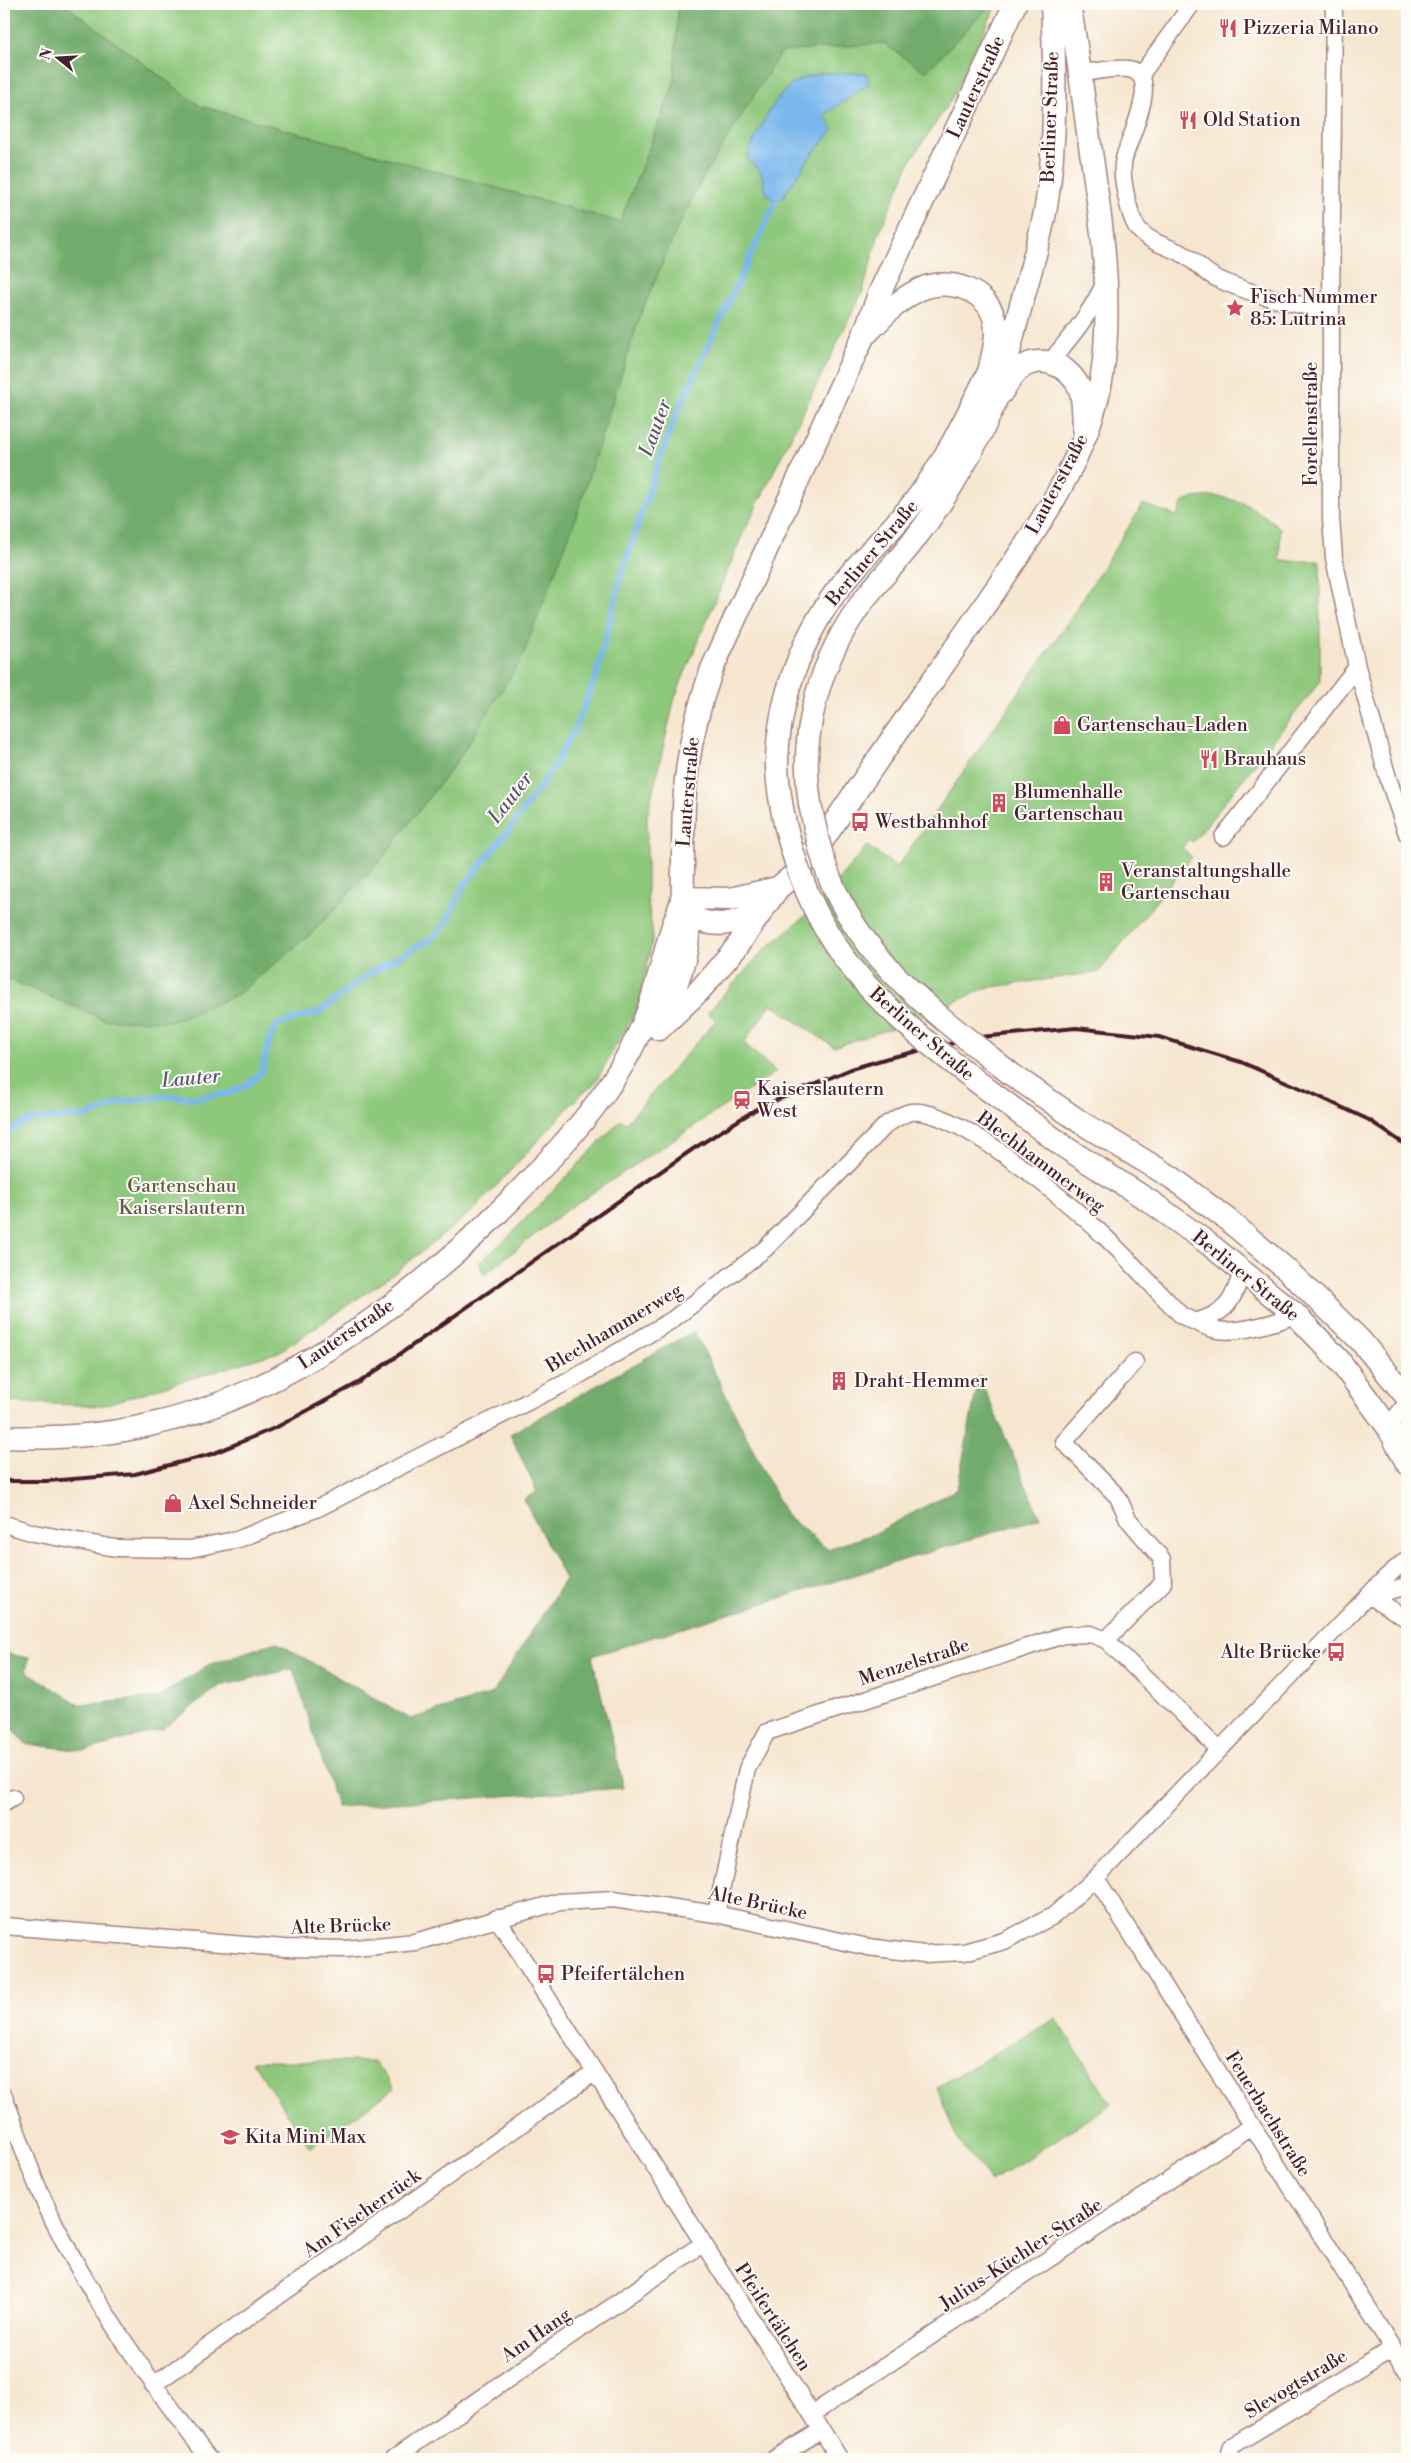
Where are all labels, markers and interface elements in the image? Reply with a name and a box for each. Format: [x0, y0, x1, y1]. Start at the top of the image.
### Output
place label: Pizzeria Milano [1243, 16, 1379, 40]
restaurant icon: Pizzeria Milano [1217, 17, 1239, 39]
north arrow [32, 32, 82, 82]
street label: Lauterstraße [942, 32, 1010, 142]
text: N [36, 46, 57, 62]
street label: Berliner Straße [1036, 51, 1064, 184]
place label: Old Station [1203, 108, 1301, 132]
restaurant icon: Old Station [1177, 109, 1199, 131]
place label: Fisch Nummer 85: Lutrina [1250, 285, 1377, 331]
place icon: Fisch Nummer 85: Lutrina [1224, 297, 1246, 319]
street label: Forellenstraße [1299, 362, 1323, 486]
water label: Lauter [634, 396, 678, 461]
street label: Lauterstraße [1020, 430, 1094, 538]
street label: Berliner Straße [820, 495, 923, 612]
place label: Gartenschau-Laden [1077, 713, 1248, 737]
shop icon: Gartenschau-Laden [1051, 714, 1073, 736]
street label: Lauterstraße [671, 736, 705, 848]
place label: Brauhaus [1223, 747, 1306, 771]
restaurant icon: Brauhaus [1198, 748, 1220, 770]
water label: Lauter [482, 767, 539, 830]
place label: Blumenhalle Gartenschau [1013, 780, 1124, 826]
building icon: Blumenhalle Gartenschau [988, 792, 1010, 814]
place label: Westbahnhof [874, 810, 989, 834]
bus stop icon: Westbahnhof [849, 811, 871, 833]
place label: Veranstaltungshalle Gartenschau [1120, 859, 1291, 905]
building icon: Veranstaltungshalle Gartenschau [1095, 871, 1117, 893]
street label: Berliner Straße [864, 981, 979, 1086]
water label: Lauter [160, 1064, 222, 1094]
place label: Kaiserslautern West [756, 1077, 884, 1123]
station icon: Kaiserslautern West [731, 1089, 753, 1111]
street label: Blechhammerweg [971, 1105, 1110, 1218]
park label: Gartenschau Kaiserslautern [118, 1174, 246, 1220]
street label: Berliner Straße [1187, 1225, 1305, 1327]
street label: Blechhammerweg [541, 1278, 687, 1379]
street label: Lauterstraße [293, 1293, 399, 1375]
place label: Draht-Hemmer [854, 1369, 988, 1393]
building icon: Draht-Hemmer [828, 1370, 850, 1392]
place label: Axel Schneider [187, 1491, 317, 1515]
shop icon: Axel Schneider [162, 1492, 184, 1514]
street label: Menzelstraße [855, 1633, 973, 1691]
place label: Alte Brücke [1219, 1640, 1321, 1664]
bus stop icon: Alte Brücke [1325, 1641, 1347, 1663]
street label: Alte Brücke [705, 1881, 810, 1925]
street label: Alte Brücke [289, 1912, 392, 1940]
place label: Pfeifertälchen [561, 1962, 685, 1986]
bus stop icon: Pfeifertälchen [535, 1963, 557, 1985]
street label: Feuerbachstraße [1220, 2047, 1316, 2181]
place label: Kita Mini Max [245, 2125, 366, 2149]
school or university icon: Kita Mini Max [219, 2126, 241, 2148]
street label: Am Fischerrück [298, 2163, 426, 2263]
street label: Julius-Küchler-Straße [934, 2192, 1107, 2316]
street label: Pfeifertälchen [729, 2258, 817, 2376]
street label: Am Hang [496, 2302, 576, 2368]
street label: Slevogtstraße [1240, 2344, 1352, 2424]

